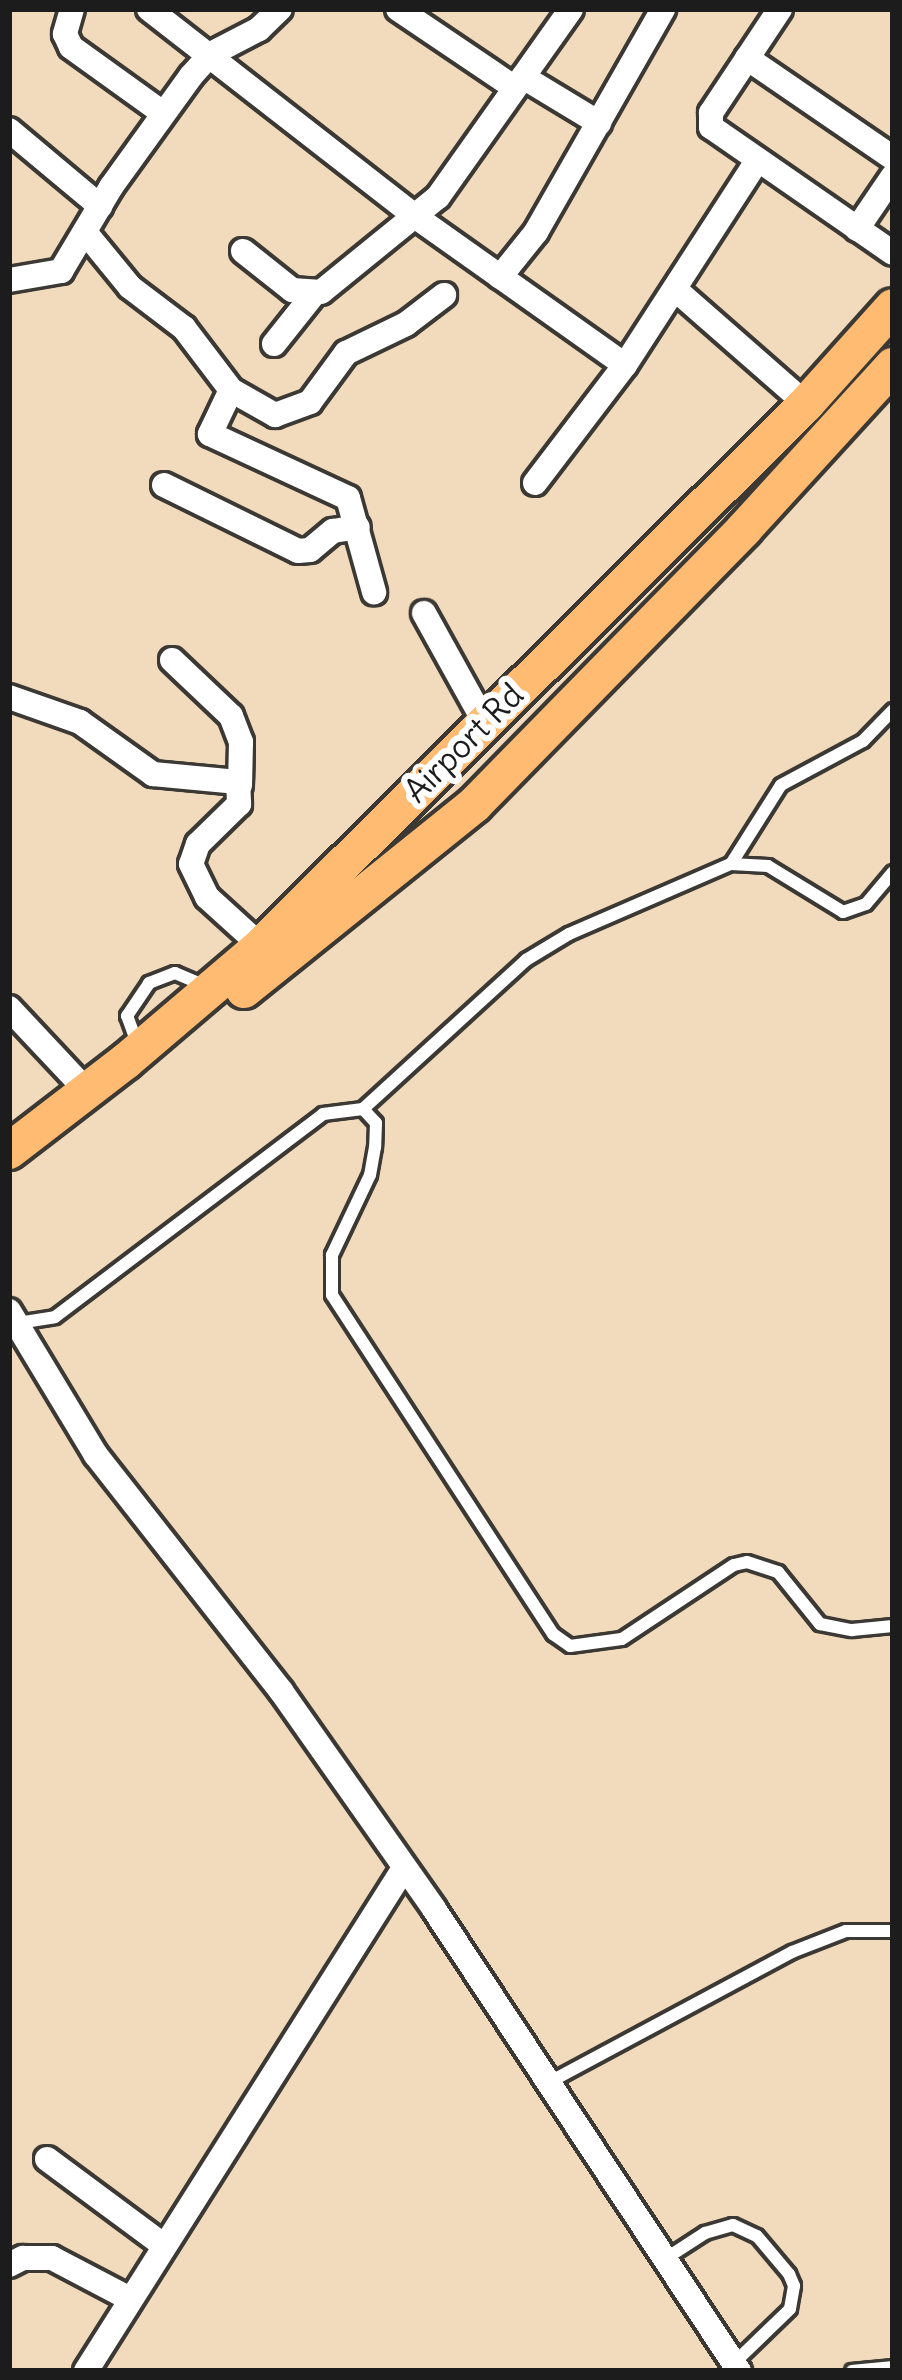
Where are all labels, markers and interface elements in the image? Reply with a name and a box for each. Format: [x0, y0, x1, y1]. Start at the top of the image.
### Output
street label: Airport Rd [396, 675, 532, 811]

